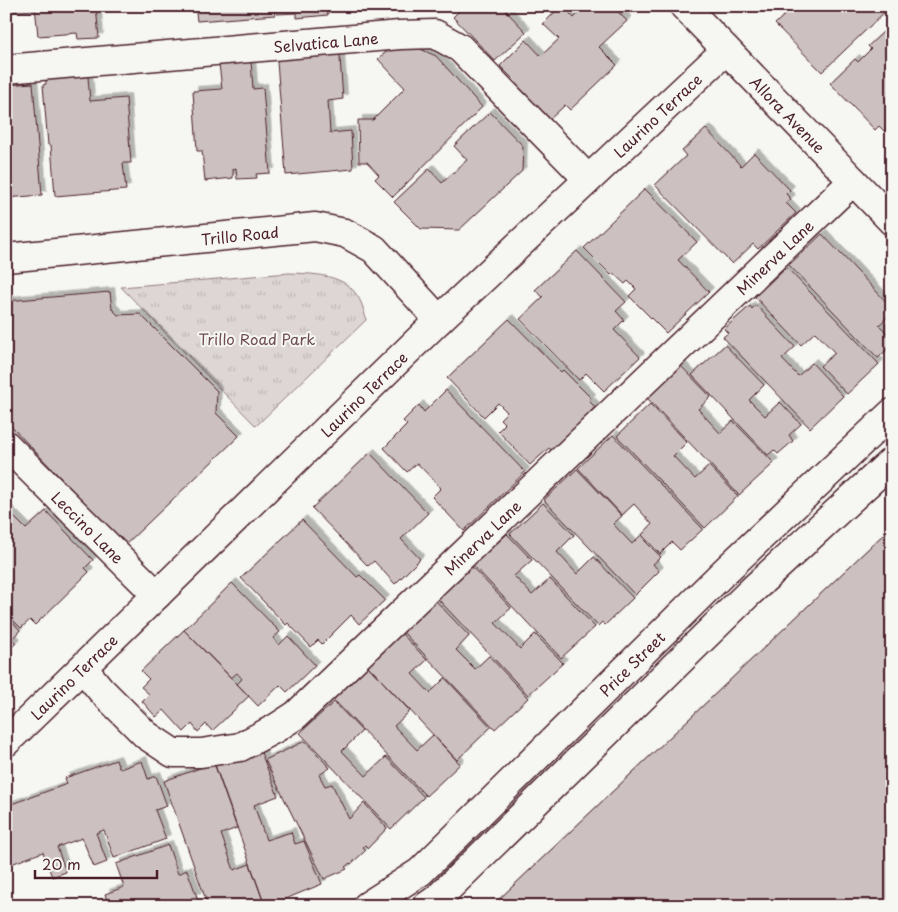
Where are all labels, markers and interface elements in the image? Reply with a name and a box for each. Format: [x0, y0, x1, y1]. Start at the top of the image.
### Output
street label: Selvatica Lane [272, 25, 379, 57]
street label: Laurino Terrace [608, 67, 706, 162]
street label: Allora Avenue [745, 70, 831, 158]
street label: Minerva Lane [730, 214, 818, 299]
street label: Trillo Road [200, 219, 280, 250]
park label: Trillo Road Park [199, 327, 315, 350]
street label: Laurino Terrace [315, 346, 412, 442]
street label: Leccino Lane [47, 485, 130, 568]
street label: Minerva Lane [438, 494, 526, 580]
street label: Price Street [593, 626, 670, 701]
street label: Laurino Terrace [24, 628, 122, 724]
scale bar [35, 847, 158, 879]
text: 20 m [42, 852, 81, 875]

